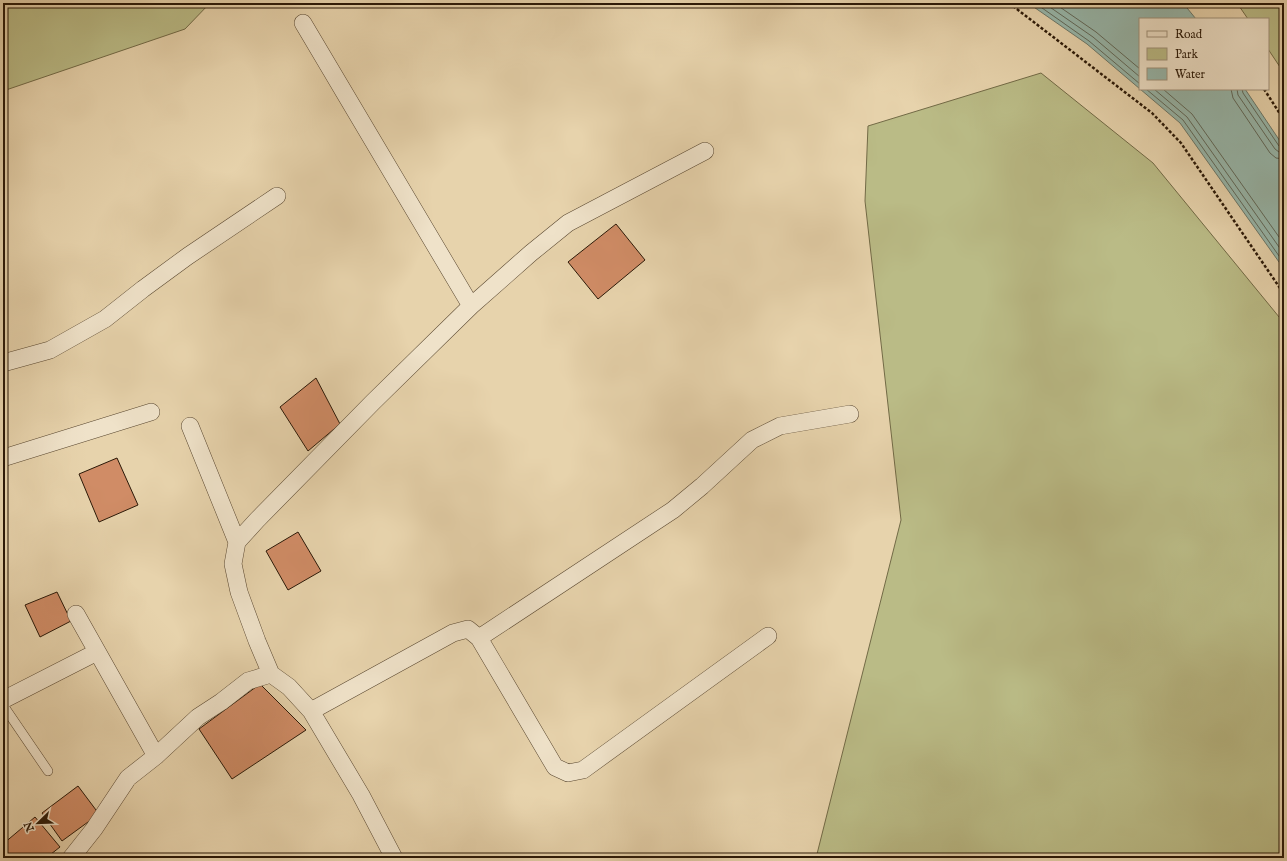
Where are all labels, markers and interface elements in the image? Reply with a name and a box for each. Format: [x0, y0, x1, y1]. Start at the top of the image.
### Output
legend [1139, 18, 1269, 90]
text: Road [1175, 27, 1203, 42]
text: Park [1175, 47, 1198, 62]
text: Water [1175, 67, 1206, 82]
north arrow [18, 803, 58, 843]
text: N [21, 819, 38, 835]

